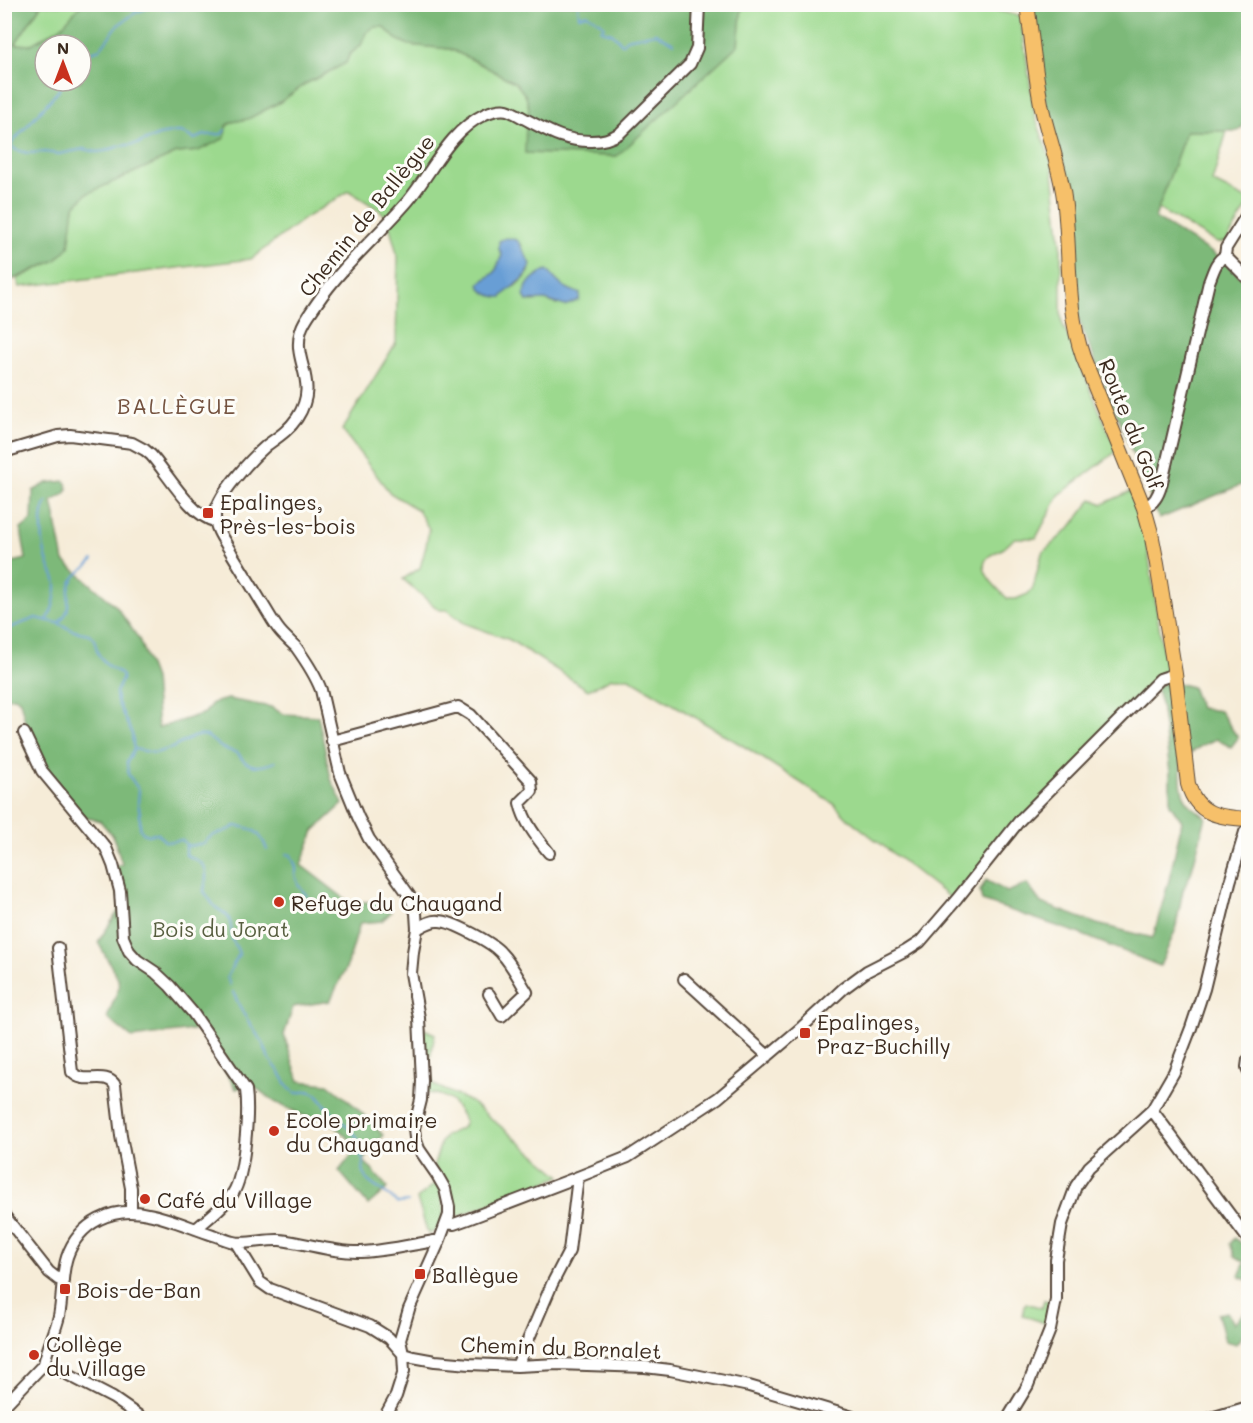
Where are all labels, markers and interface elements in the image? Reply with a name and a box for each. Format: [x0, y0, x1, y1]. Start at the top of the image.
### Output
north arrow [33, 33, 93, 93]
text: N [57, 37, 69, 58]
street label: Chemin de Ballègue [292, 128, 440, 302]
street label: Route du Golf [1093, 354, 1171, 494]
district label: BALLÈGUE [117, 391, 237, 420]
place label: Epalinges, Près-les-bois [220, 488, 356, 539]
marker: Epalinges, Près-les-bois [201, 506, 215, 520]
place label: Refuge du Chaugand [291, 889, 502, 916]
marker: Refuge du Chaugand [272, 895, 286, 909]
park label: Bois du Jorat [152, 915, 290, 942]
place label: Epalinges, Praz-Buchilly [817, 1008, 951, 1059]
marker: Epalinges, Praz-Buchilly [798, 1026, 812, 1040]
place label: Ecole primaire du Chaugand [286, 1106, 438, 1157]
marker: Ecole primaire du Chaugand [267, 1124, 281, 1138]
place label: Café du Village [157, 1186, 312, 1213]
marker: Café du Village [138, 1192, 152, 1206]
place label: Ballègue [432, 1261, 519, 1288]
marker: Ballègue [413, 1267, 427, 1281]
place label: Bois-de-Ban [77, 1276, 201, 1303]
marker: Bois-de-Ban [58, 1282, 72, 1296]
place label: Collège du Village [46, 1330, 146, 1381]
street label: Chemin du Bornalet [460, 1330, 662, 1364]
marker: Collège du Village [27, 1348, 41, 1362]

